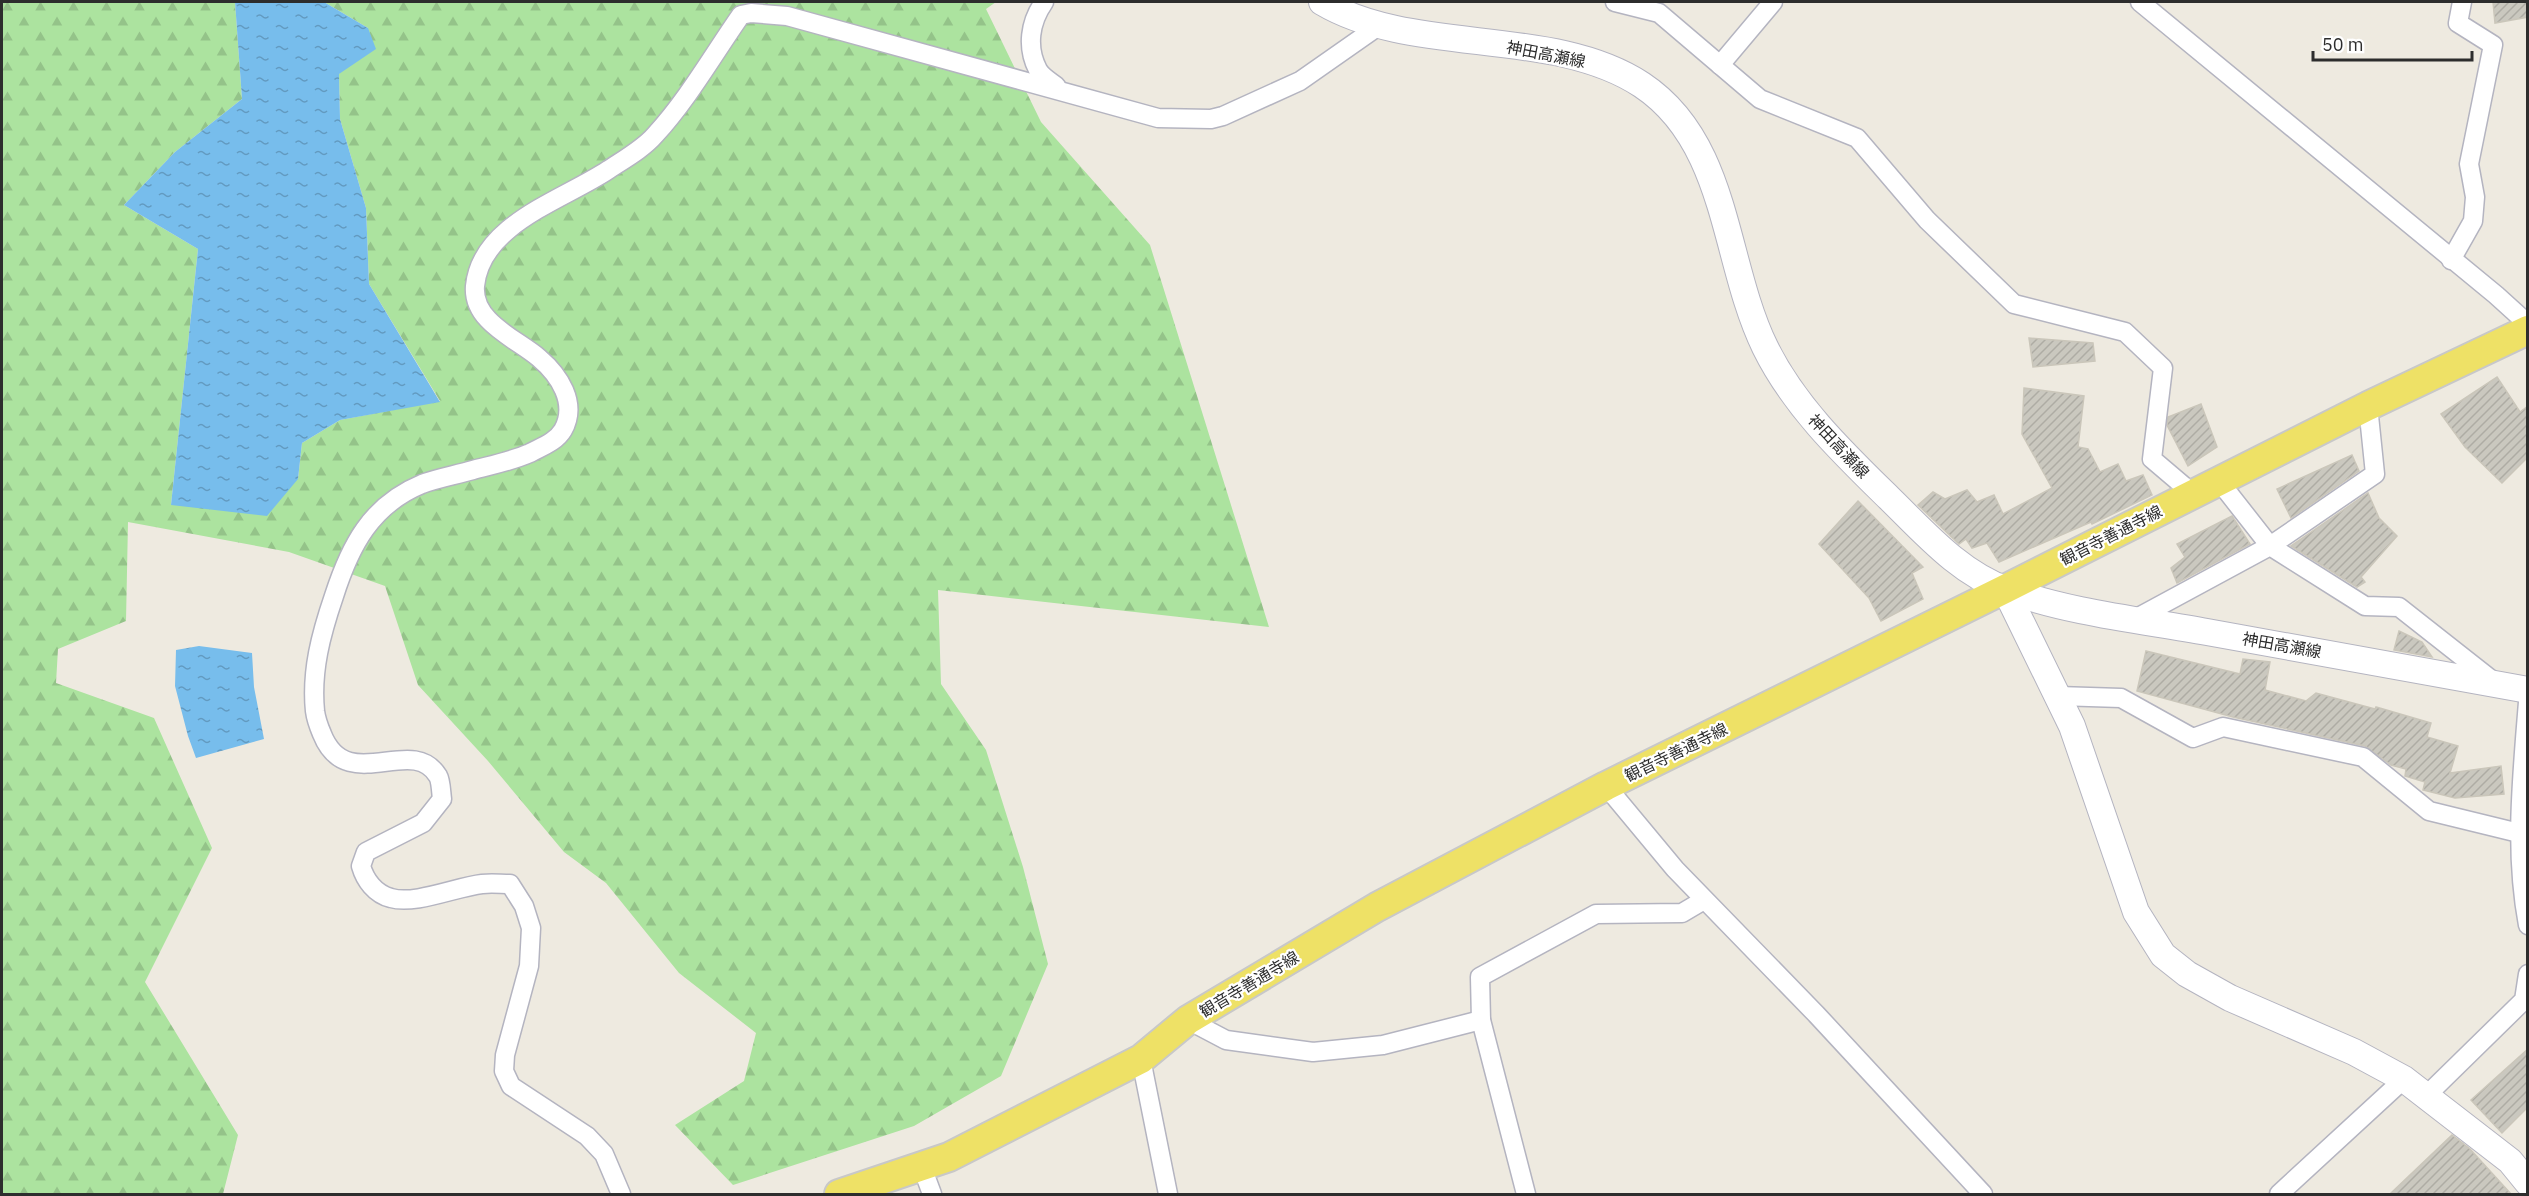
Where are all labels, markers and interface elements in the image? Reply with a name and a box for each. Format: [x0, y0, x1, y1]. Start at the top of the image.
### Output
scale bar [2313, 24, 2472, 62]
text: 50 m [2322, 33, 2364, 56]
street label: 神田高瀬線 [1505, 37, 1587, 71]
street label: 神田高瀬線 [1804, 410, 1874, 482]
street label: 観音寺善通寺線 [2057, 501, 2165, 569]
street label: 神田高瀬線 [2241, 628, 2323, 662]
street label: 観音寺善通寺線 [1621, 718, 1731, 786]
street label: 観音寺善通寺線 [1196, 947, 1302, 1021]

